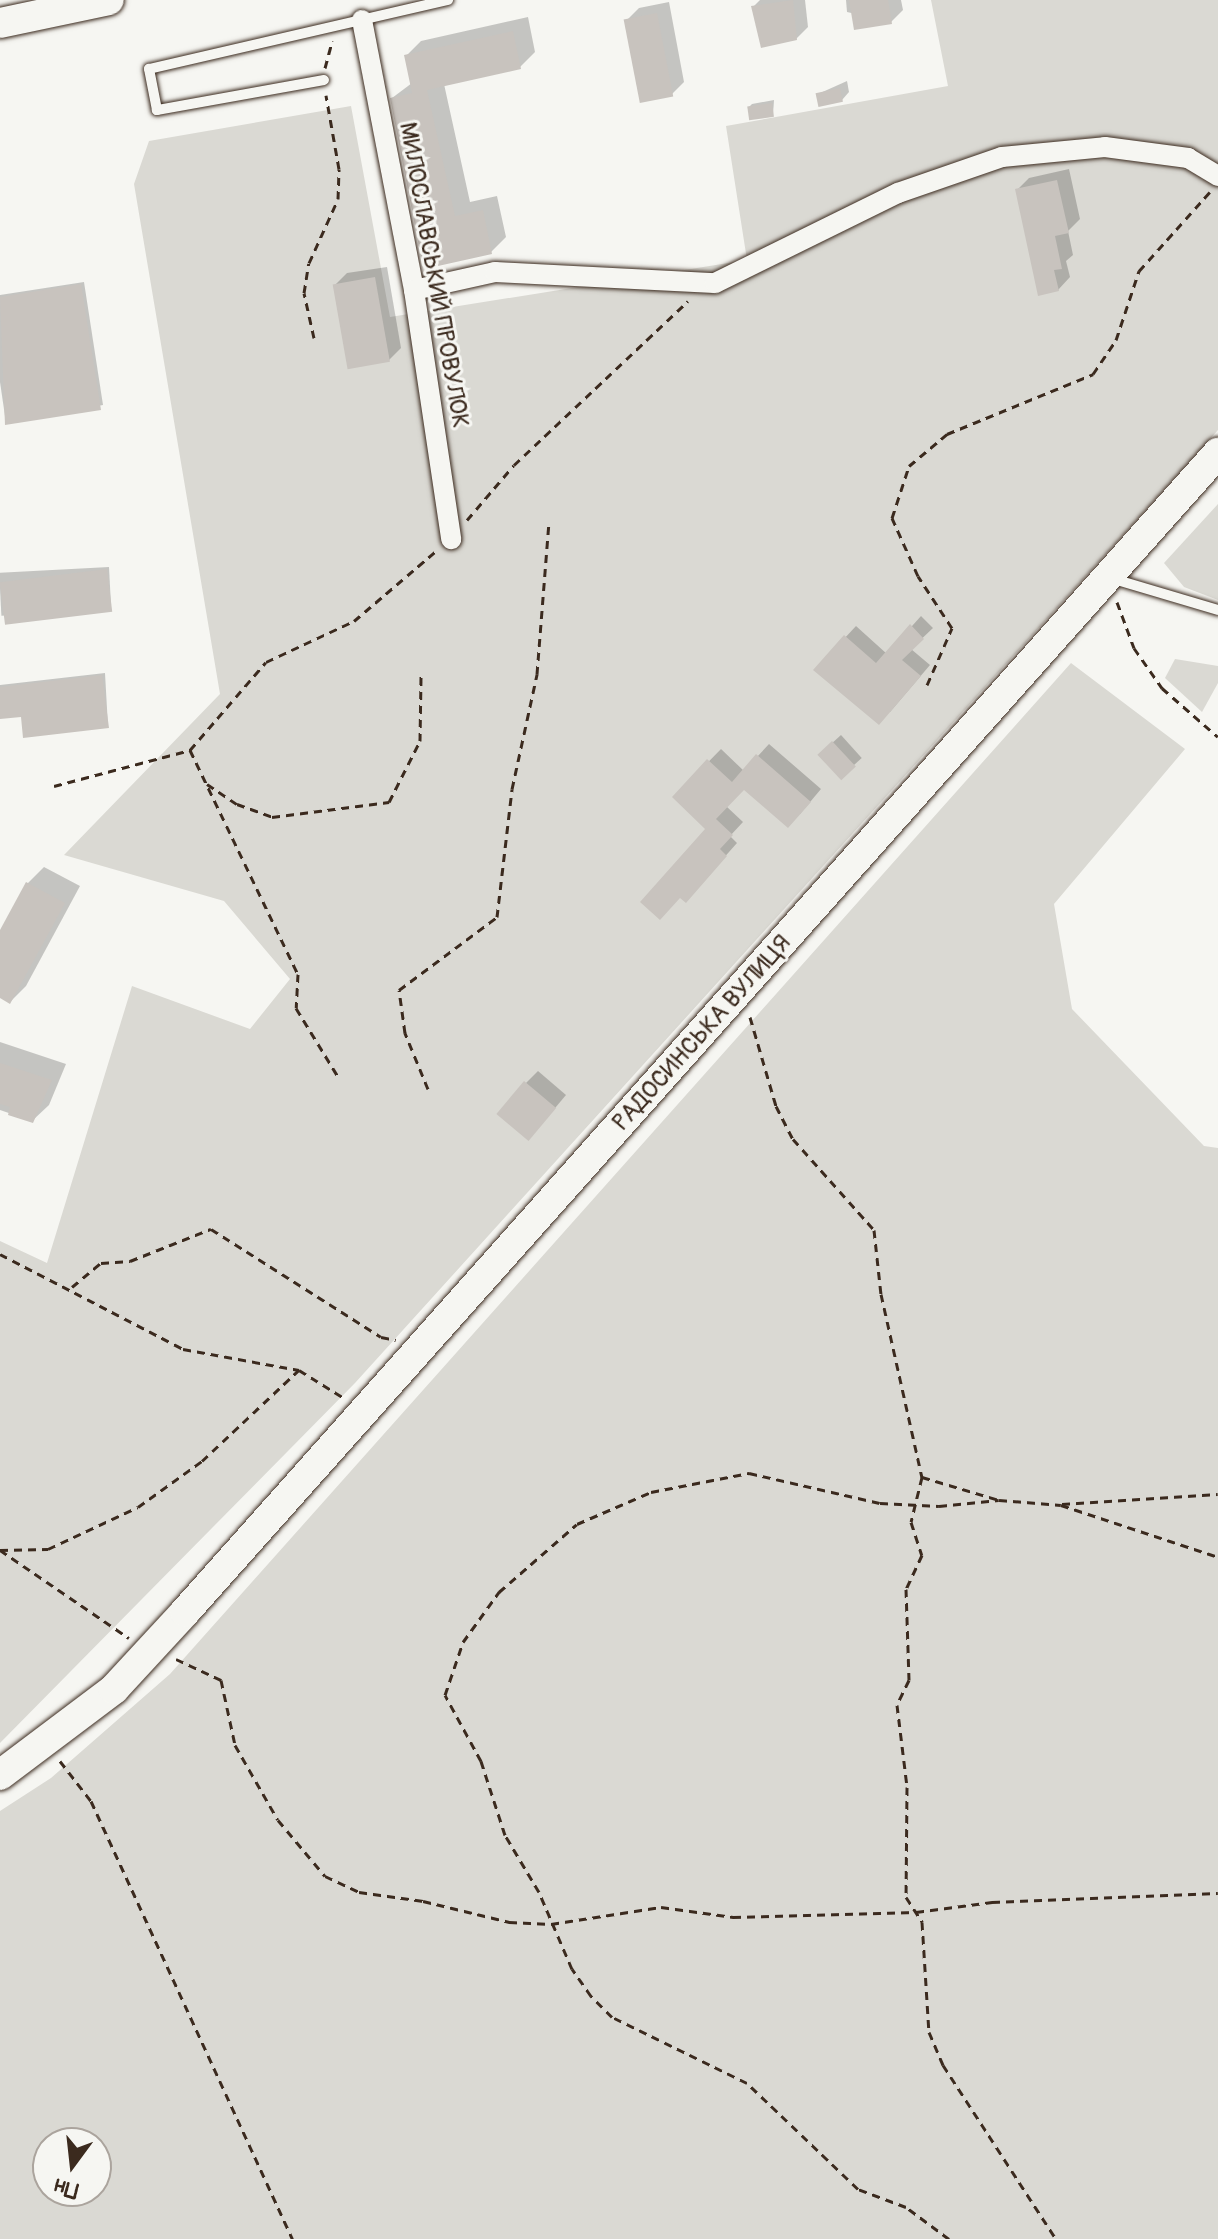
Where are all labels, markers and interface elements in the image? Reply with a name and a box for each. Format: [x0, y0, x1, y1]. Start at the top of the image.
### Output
street label: МИЛОСЛАВСЬКИЙ ПРОВУЛОК [393, 120, 475, 430]
street label: РАДОСИНСЬКА ВУЛИЦЯ [607, 929, 797, 1137]
north arrow [32, 2127, 112, 2207]
text: Пн [51, 2172, 82, 2205]

